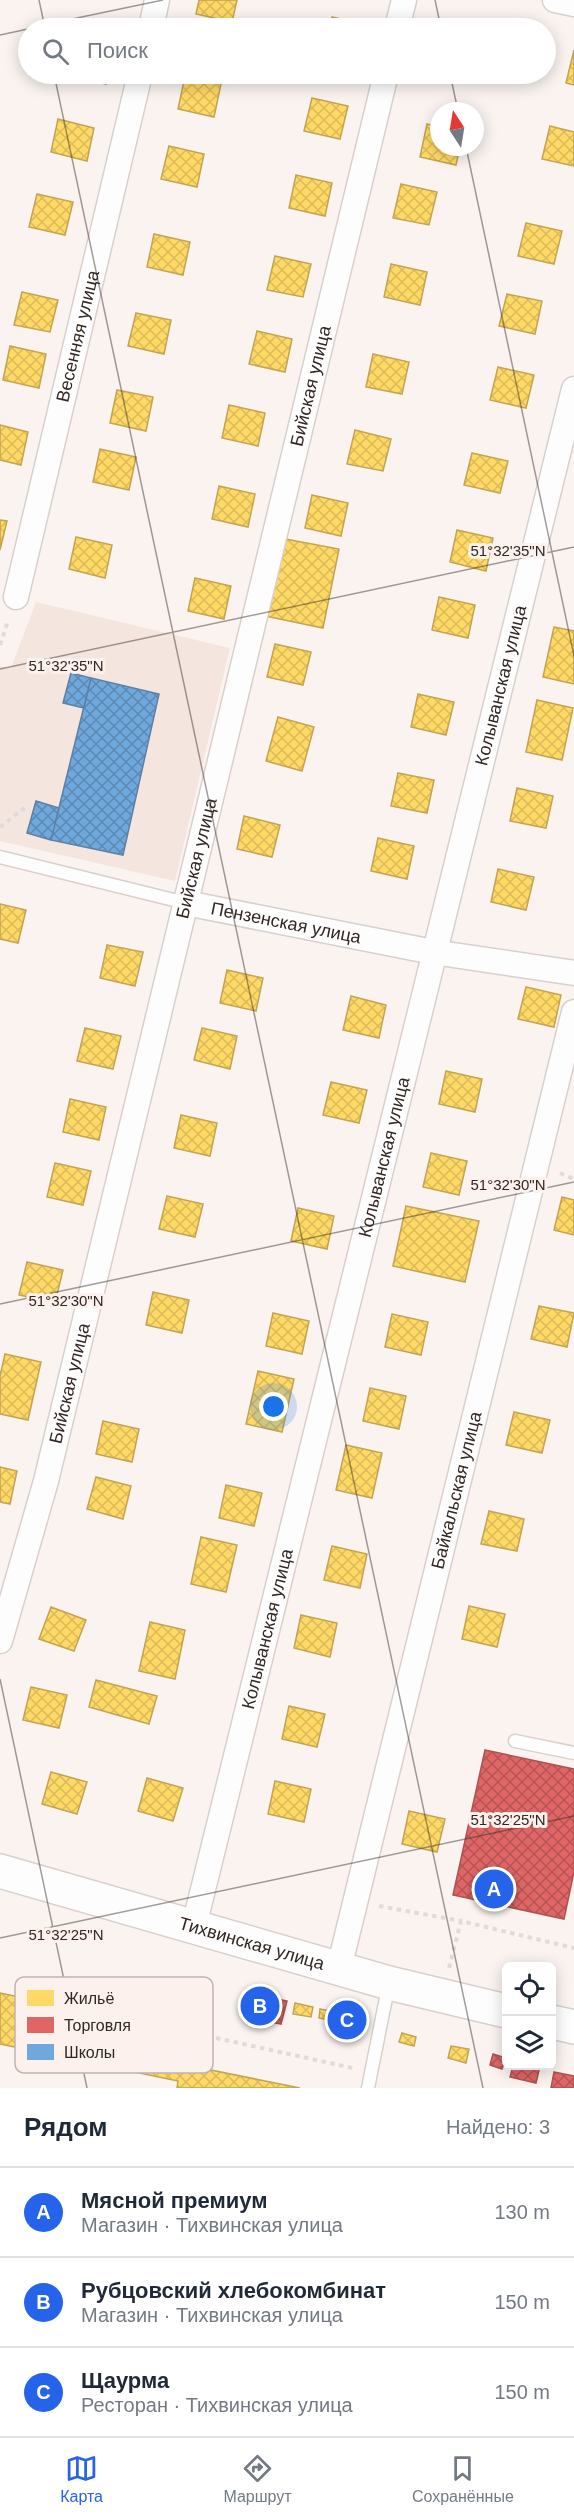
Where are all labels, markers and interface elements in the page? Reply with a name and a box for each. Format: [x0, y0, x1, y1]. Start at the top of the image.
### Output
search box [18, 18, 556, 84]
icon: search [39, 35, 72, 68]
text: Поиск [87, 38, 148, 63]
north arrow [430, 102, 484, 156]
street label: Весенняя улица [53, 267, 103, 404]
street label: Бийская улица [286, 323, 335, 448]
text: 51°32'35"N [470, 542, 546, 559]
street label: Колыванская улица [471, 602, 530, 768]
text: 51°32'35"N [28, 657, 104, 674]
street label: Бийская улица [172, 795, 221, 921]
street label: Пензенская улица [209, 898, 364, 948]
street label: Колыванская улица [355, 1074, 414, 1239]
text: 51°32'30"N [470, 1176, 546, 1193]
text: 51°32'30"N [28, 1292, 104, 1309]
street label: Бийская улица [45, 1320, 94, 1446]
your location [259, 1392, 288, 1421]
street label: Байкальская улица [427, 1408, 486, 1571]
street label: Колыванская улица [238, 1546, 297, 1711]
text: 51°32'25"N [470, 1811, 546, 1828]
pin: A [474, 1866, 514, 1912]
street label: Тихвинская улица [177, 1913, 328, 1974]
text: 51°32'25"N [28, 1926, 104, 1943]
map controls [502, 1962, 556, 2070]
button: locate [502, 1962, 556, 2016]
legend [15, 1977, 213, 2073]
pin: B [240, 1984, 280, 2028]
text: Жильё [64, 1990, 114, 2007]
pin: C [328, 1998, 366, 2042]
button: layers [502, 2016, 556, 2070]
text: Торговля [64, 2017, 131, 2034]
text: Школы [64, 2044, 115, 2061]
text: Рядом [24, 2112, 107, 2142]
text: Найдено: 3 [446, 2116, 550, 2138]
text: Мясной премиум [81, 2188, 267, 2213]
text: A [36, 2201, 51, 2223]
text: 130 m [494, 2201, 550, 2223]
text: Магазин · Тихвинская улица [81, 2214, 343, 2236]
text: Рубцовский хлебокомбинат [81, 2278, 386, 2303]
text: B [36, 2291, 51, 2313]
text: 150 m [494, 2291, 550, 2313]
text: Магазин · Тихвинская улица [81, 2304, 343, 2326]
text: Щаурма [81, 2368, 169, 2393]
text: C [36, 2381, 51, 2403]
text: 150 m [494, 2381, 550, 2403]
text: Ресторан · Тихвинская улица [81, 2394, 353, 2416]
tab: Карта [60, 2452, 103, 2506]
tab: Маршрут [223, 2452, 292, 2506]
tab: Сохранённые [412, 2452, 514, 2506]

